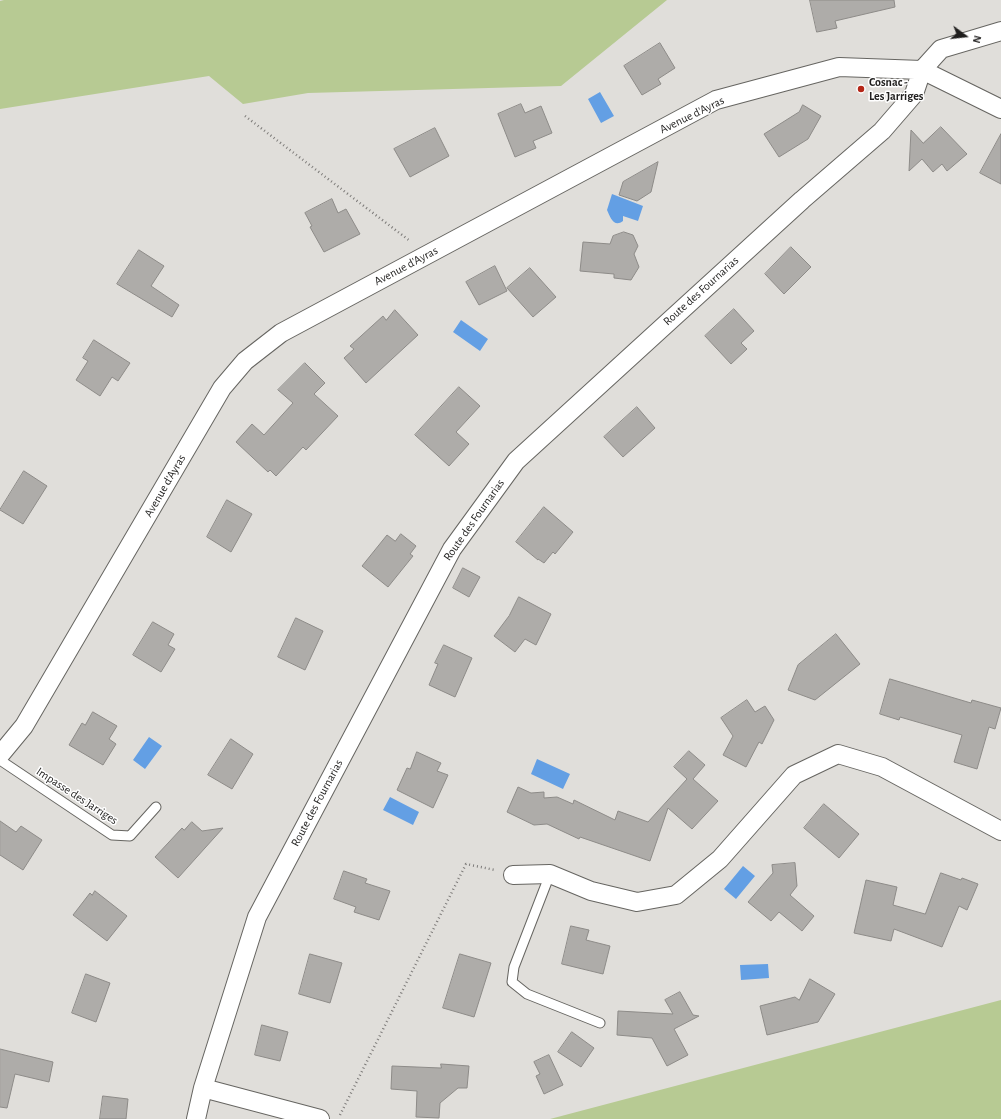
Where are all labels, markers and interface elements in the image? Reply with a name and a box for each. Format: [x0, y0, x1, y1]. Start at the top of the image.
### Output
north arrow [945, 16, 985, 56]
text: N [971, 34, 983, 44]
place label: Cosnac - Les Jarriges [869, 75, 923, 103]
marker: Cosnac - Les Jarriges [856, 84, 866, 94]
street label: Avenue d'Ayras [657, 93, 727, 137]
street label: Avenue d'Ayras [372, 243, 440, 289]
street label: Route des Fournarias [660, 253, 742, 329]
street label: Avenue d'Ayras [141, 452, 189, 520]
street label: Route des Fournarias [440, 476, 508, 564]
street label: Route des Fournarias [288, 757, 346, 849]
street label: Impasse des Jarriges [34, 764, 120, 828]

